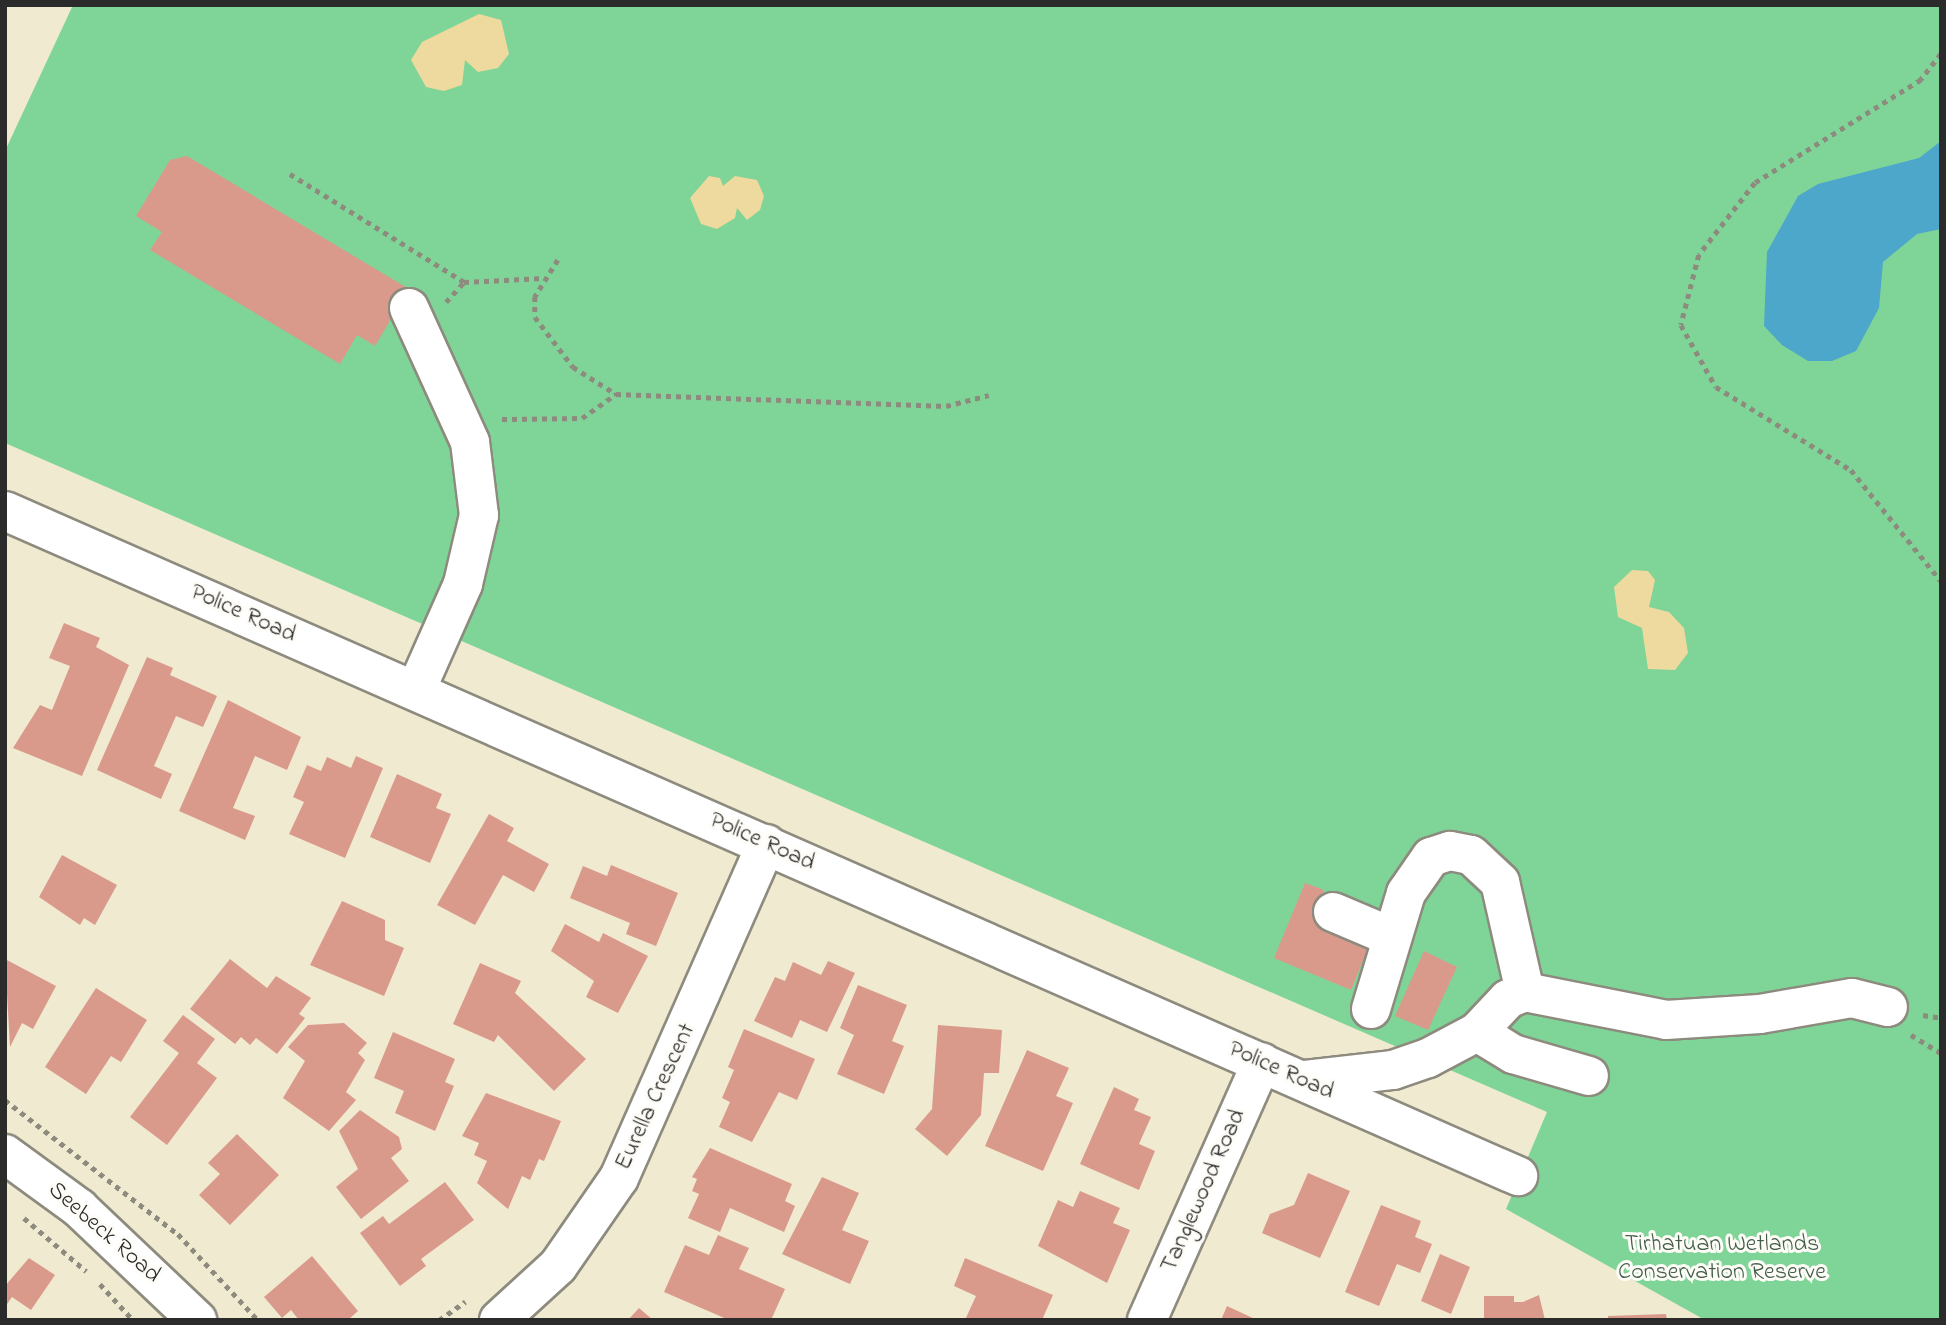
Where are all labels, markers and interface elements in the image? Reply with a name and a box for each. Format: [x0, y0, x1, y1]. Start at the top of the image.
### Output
street label: Police Road [186, 578, 300, 650]
street label: Police Road [705, 806, 819, 878]
street label: Eurella Crescent [609, 1019, 703, 1175]
street label: Police Road [1224, 1035, 1338, 1107]
street label: Tanglewood Road [1155, 1105, 1253, 1277]
street label: Seebeck Road [42, 1176, 166, 1290]
park label: Tirhatuan Wetlands Conservation Reserve [1618, 1231, 1826, 1287]

